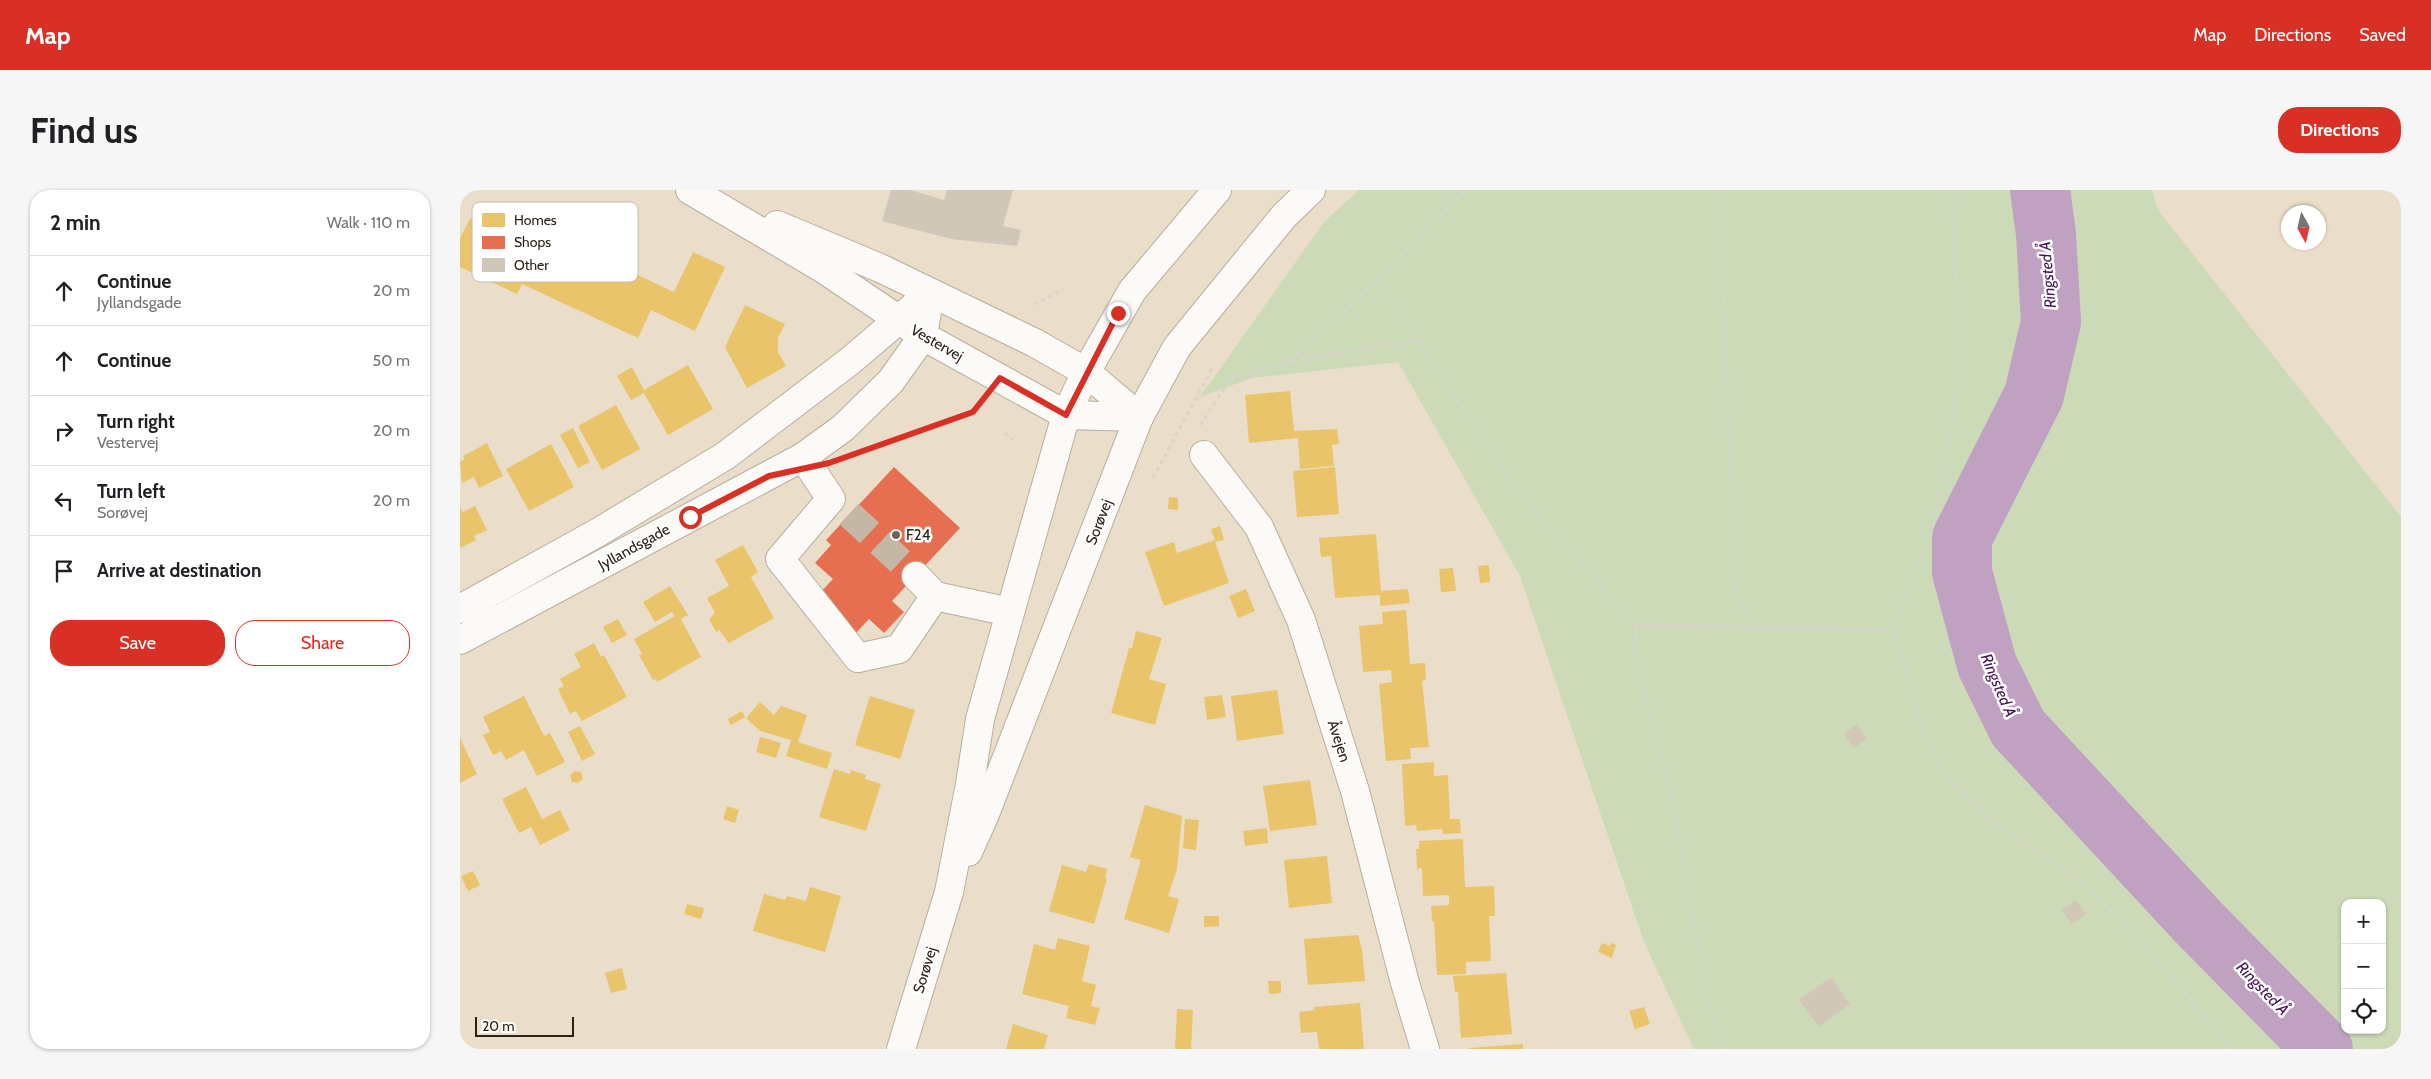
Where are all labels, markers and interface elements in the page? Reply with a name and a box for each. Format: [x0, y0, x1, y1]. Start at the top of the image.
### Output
text: Map [25, 21, 71, 50]
text: Map [2193, 24, 2226, 46]
text: Directions [2254, 24, 2331, 46]
text: Saved [2359, 24, 2406, 46]
button: Directions [2278, 107, 2401, 153]
text: Find us [30, 109, 138, 152]
legend [472, 202, 638, 282]
north arrow [2281, 205, 2326, 250]
text: 2 min [50, 210, 101, 235]
text: Homes [514, 211, 557, 229]
text: Walk · 110 m [327, 213, 410, 232]
text: Shops [514, 233, 551, 251]
water label: Ringsted Å [2034, 241, 2060, 309]
text: Other [514, 256, 549, 274]
text: Continue [97, 270, 171, 293]
icon: ahead [50, 277, 78, 305]
text: 20 m [373, 281, 410, 300]
text: Jyllandsgade [97, 293, 181, 312]
route end [1107, 302, 1130, 325]
street label: Vestervej [908, 321, 966, 365]
icon: ahead [50, 347, 78, 375]
text: Continue [97, 349, 171, 372]
text: 50 m [373, 351, 410, 370]
text: Turn right [97, 410, 175, 433]
icon: right [50, 417, 78, 445]
text: 20 m [373, 421, 410, 440]
text: Vestervej [97, 433, 159, 452]
text: Turn left [97, 480, 165, 503]
icon: left [50, 487, 78, 515]
text: 20 m [373, 491, 410, 510]
street label: Sorøvej [1082, 496, 1116, 548]
text: Sorøvej [97, 503, 148, 522]
route start [679, 506, 702, 529]
street label: Jyllandsgade [594, 520, 673, 575]
place label: F24 [906, 526, 931, 544]
marker: F24 [890, 529, 902, 541]
icon: arrive [50, 557, 78, 585]
text: Arrive at destination [97, 559, 261, 582]
button: Save [50, 620, 225, 666]
button: Share [235, 620, 410, 666]
water label: Ringsted Å [1977, 650, 2021, 720]
street label: Åvejen [1324, 718, 1355, 764]
map controls [2341, 899, 2386, 1034]
button: + [2341, 899, 2386, 944]
button: − [2341, 944, 2386, 989]
street label: Sorøvej [909, 945, 941, 995]
water label: Ringsted Å [2233, 957, 2293, 1019]
button: locate [2341, 989, 2386, 1034]
scale bar [475, 1014, 574, 1037]
text: 20 m [482, 1017, 515, 1035]

